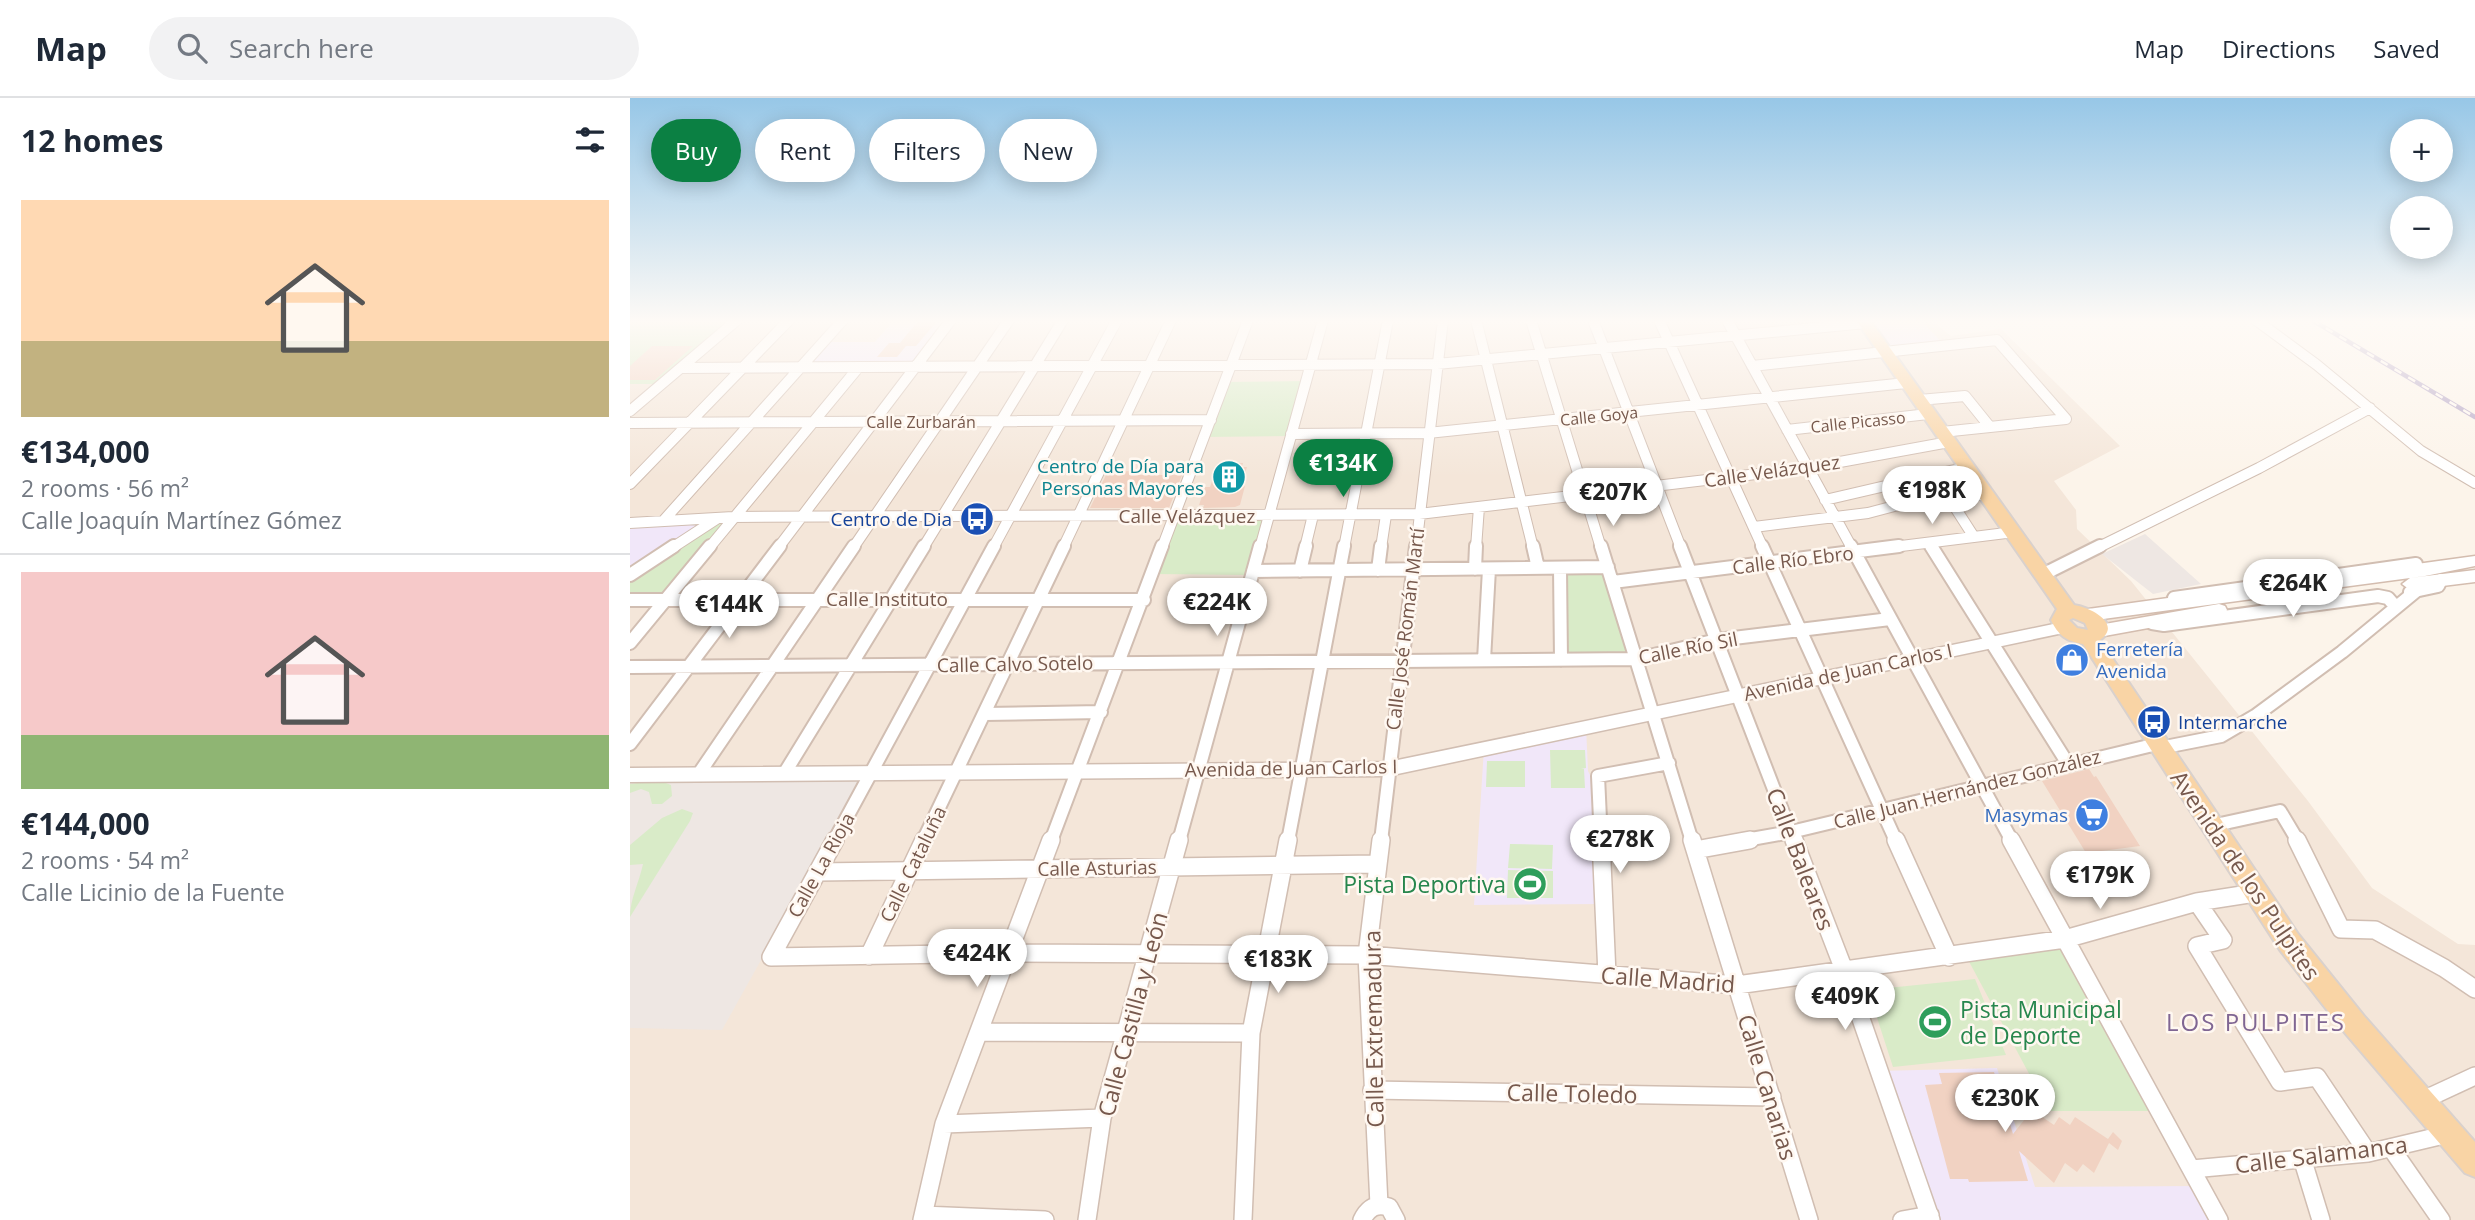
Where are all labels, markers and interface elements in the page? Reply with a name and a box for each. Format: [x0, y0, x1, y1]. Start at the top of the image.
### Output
search box [149, 17, 639, 80]
text: Map [35, 26, 107, 71]
icon: search [173, 29, 211, 67]
text: Search here [229, 30, 374, 66]
text: Map [2134, 32, 2184, 65]
text: Directions [2222, 32, 2335, 65]
text: Saved [2373, 32, 2440, 65]
chip: Buy [651, 119, 741, 182]
chip: Rent [755, 119, 855, 182]
chip: Filters [869, 119, 985, 182]
chip: New [999, 119, 1097, 182]
map controls [2390, 119, 2453, 259]
button: + [2390, 119, 2453, 182]
text: 12 homes [21, 120, 164, 161]
icon: filters [571, 121, 609, 159]
button: − [2390, 196, 2453, 259]
icon: home [252, 245, 378, 371]
street label: Calle Goya [1559, 401, 1639, 431]
street label: Calle Picasso [1809, 406, 1907, 438]
street label: Calle Zurbarán [866, 411, 976, 433]
text: €134,000 [21, 431, 150, 472]
pin: €134K [1294, 440, 1392, 499]
text: €134K [1309, 446, 1377, 478]
street label: Calle Velázquez [1702, 449, 1842, 493]
place label: Centro de Día para Personas Mayores [1037, 453, 1204, 501]
building icon: Centro de Día para Personas Mayores [1210, 458, 1248, 496]
pin: €198K [1883, 466, 1981, 526]
pin: €207K [1564, 468, 1662, 528]
text: 2 rooms · 56 m² [21, 472, 189, 504]
text: €198K [1898, 473, 1966, 505]
text: €207K [1579, 475, 1647, 507]
bus stop icon: Centro de Dia [958, 500, 996, 538]
street label: Calle Velázquez [1119, 503, 1256, 529]
text: Calle Joaquín Martínez Gómez [21, 504, 342, 536]
place label: Centro de Dia [830, 506, 952, 532]
street label: Calle José Román Martí [1380, 525, 1430, 732]
street label: Calle Río Ebro [1731, 540, 1855, 580]
pin: €264K [2244, 560, 2342, 619]
text: €264K [2259, 566, 2327, 598]
pin: €224K [1168, 578, 1266, 638]
pin: €144K [680, 580, 778, 640]
text: €224K [1183, 585, 1251, 617]
street label: Calle Instituto [826, 586, 948, 612]
text: €144K [695, 587, 763, 619]
icon: home [252, 617, 378, 743]
street label: Calle Río Sil [1636, 626, 1740, 670]
place label: Ferretería Avenida [2096, 636, 2183, 684]
street label: Avenida de Juan Carlos I [1741, 637, 1955, 707]
shop icon: Ferretería Avenida [2053, 641, 2091, 679]
street label: Calle Calvo Sotelo [937, 650, 1093, 678]
bus stop icon: Intermarche [2135, 703, 2173, 741]
place label: Intermarche [2178, 709, 2288, 735]
street label: Calle Juan Hernández González [1831, 743, 2104, 835]
street label: Avenida de Juan Carlos I [1184, 753, 1398, 783]
street label: Avenida de los Pulpites [2164, 764, 2328, 986]
street label: Calle Baleares [1759, 783, 1843, 935]
supermarket icon: Masymas [2073, 796, 2111, 834]
street label: Calle Cataluña [874, 802, 952, 926]
place label: Masymas [1985, 802, 2068, 828]
text: €144,000 [21, 803, 150, 844]
street label: Calle La Rioja [781, 808, 861, 922]
pin: €278K [1571, 816, 1669, 875]
text: €278K [1586, 822, 1654, 854]
text: 2 rooms · 54 m² [21, 844, 189, 876]
pin: €179K [2051, 852, 2149, 911]
street label: Calle Asturias [1037, 854, 1157, 882]
text: €179K [2066, 858, 2134, 890]
sports icon: Pista Deportiva [1511, 865, 1549, 903]
place label: Pista Deportiva [1343, 868, 1506, 900]
text: Calle Licinio de la Fuente [21, 876, 285, 908]
street label: Calle Castilla y León [1089, 908, 1175, 1120]
pin: €424K [928, 930, 1026, 989]
street label: Calle Extremadura [1355, 930, 1391, 1128]
text: €424K [943, 936, 1011, 968]
pin: €183K [1229, 936, 1327, 995]
text: €183K [1244, 942, 1312, 974]
street label: Calle Madrid [1600, 958, 1736, 1000]
pin: €409K [1796, 972, 1894, 1032]
text: €409K [1811, 979, 1879, 1011]
place label: Pista Municipal de Deporte [1960, 993, 2122, 1051]
sports icon: Pista Municipal de Deporte [1916, 1003, 1954, 1041]
district label: LOS PULPITES [2166, 1005, 2346, 1038]
street label: Calle Canarias [1731, 1010, 1805, 1164]
pin: €230K [1956, 1074, 2054, 1134]
street label: Calle Toledo [1506, 1076, 1638, 1110]
text: €230K [1971, 1081, 2039, 1113]
street label: Calle Salamanca [2233, 1128, 2409, 1180]

